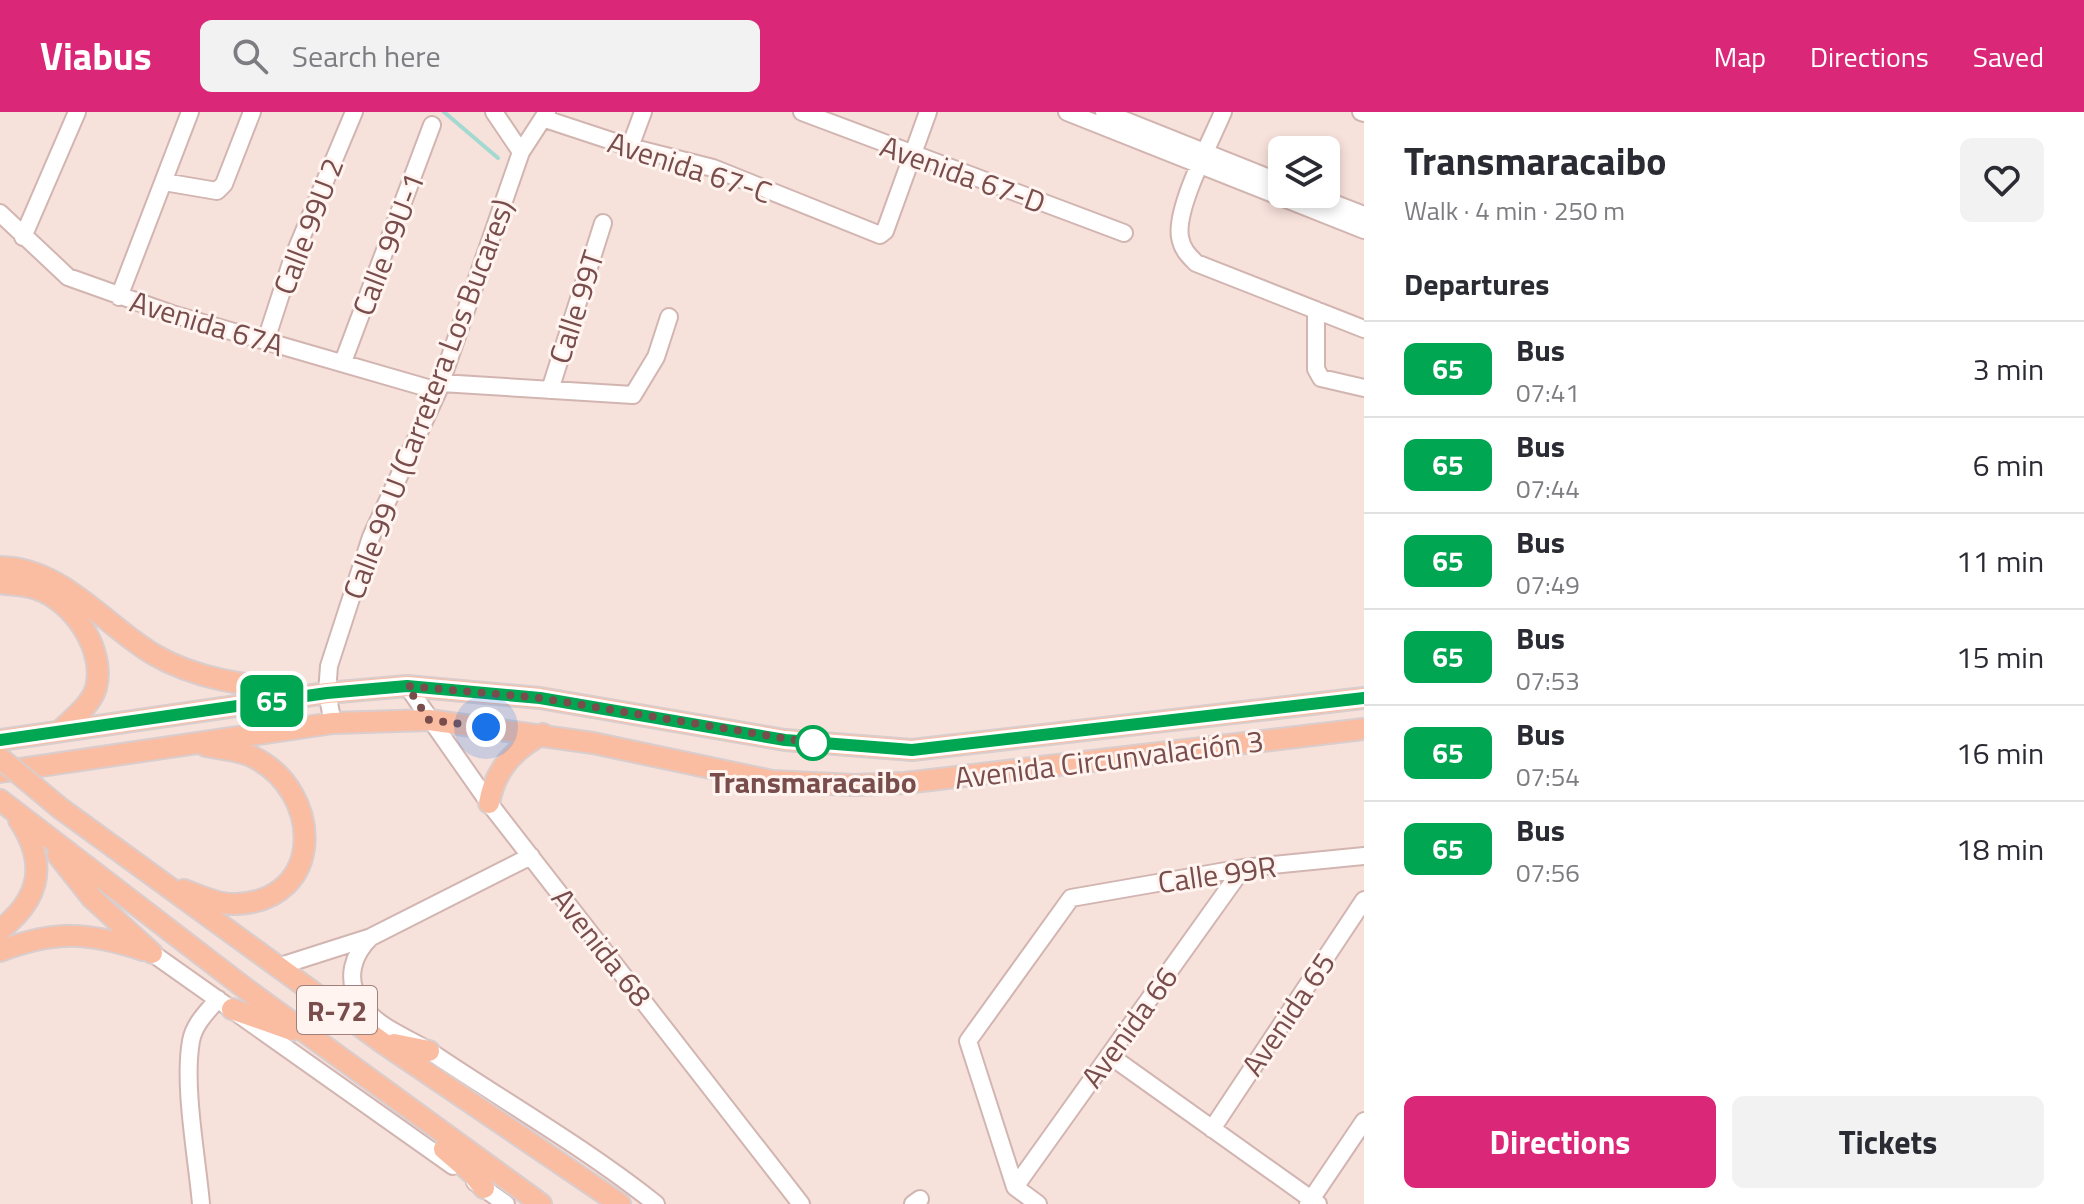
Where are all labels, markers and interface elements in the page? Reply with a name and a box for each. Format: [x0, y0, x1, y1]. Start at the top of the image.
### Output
search box [200, 20, 760, 92]
text: Viabus [40, 27, 152, 85]
text: Search here [292, 33, 441, 79]
icon: search [228, 34, 272, 78]
text: Map [1714, 35, 1766, 78]
text: Directions [1810, 35, 1929, 78]
text: Saved [1973, 35, 2044, 78]
street label: Avenida 67-C [602, 119, 778, 215]
street label: Avenida 67-D [874, 123, 1052, 225]
text: Transmaracaibo [1404, 132, 1666, 190]
map controls [1268, 136, 1340, 208]
button: layers [1268, 136, 1340, 208]
button: heart [1960, 138, 2044, 222]
street label: Calle 99U 2 [261, 151, 355, 301]
street label: Calle 99U-1 [340, 166, 436, 322]
text: Walk · 4 min · 250 m [1404, 191, 1625, 230]
street label: Calle 99 U (Carretera Los Bucares) [330, 192, 526, 606]
street label: Calle 99T [536, 244, 616, 369]
text: Departures [1404, 261, 1549, 307]
street label: Avenida 67A [125, 278, 290, 368]
text: Bus [1516, 327, 1565, 373]
text: 3 min [1973, 346, 2044, 392]
text: 65 [1432, 347, 1464, 390]
text: 07:41 [1516, 373, 1580, 412]
text: Bus [1516, 423, 1565, 469]
text: 6 min [1973, 442, 2044, 488]
text: 65 [1432, 443, 1464, 486]
text: 07:44 [1516, 469, 1580, 508]
text: Bus [1516, 519, 1565, 565]
text: 11 min [1956, 538, 2044, 584]
text: 65 [1432, 539, 1464, 582]
text: 07:49 [1516, 565, 1580, 604]
text: Bus [1516, 615, 1565, 661]
text: 15 min [1956, 634, 2044, 680]
text: 65 [1432, 635, 1464, 678]
text: 07:53 [1516, 661, 1580, 700]
line badge: 65 [236, 675, 308, 727]
text: 65 [256, 679, 288, 722]
your location [466, 707, 506, 747]
text: Bus [1516, 711, 1565, 757]
street label: Avenida Circunvalación 3 [952, 717, 1266, 801]
marker: Transmaracaibo [796, 726, 830, 760]
text: 16 min [1956, 730, 2044, 776]
text: 65 [1432, 731, 1464, 774]
text: 07:54 [1516, 757, 1580, 796]
place label: Transmaracaibo [709, 759, 917, 805]
text: Bus [1516, 807, 1565, 853]
text: 18 min [1956, 826, 2044, 872]
text: 65 [1432, 827, 1464, 870]
street label: Calle 99R [1155, 843, 1279, 905]
text: 07:56 [1516, 853, 1580, 892]
street label: Avenida 68 [541, 878, 663, 1016]
street label: Avenida 65 [1230, 943, 1346, 1085]
street label: Avenida 66 [1069, 957, 1189, 1097]
road number: R-72 [297, 986, 377, 1034]
button: Directions [1404, 1096, 1716, 1188]
button: Tickets [1732, 1096, 2044, 1188]

